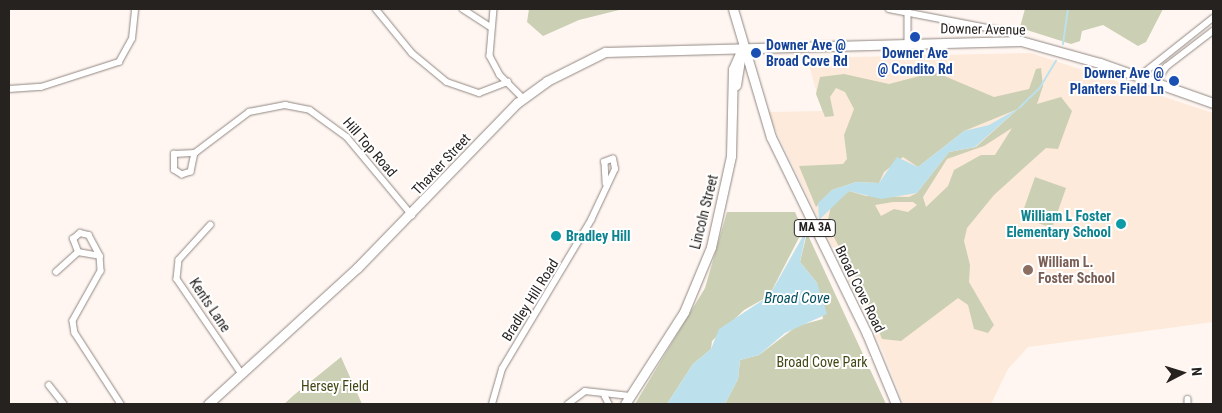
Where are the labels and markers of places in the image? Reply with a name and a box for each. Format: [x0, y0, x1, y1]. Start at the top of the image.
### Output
marker: Downer Ave @ Condito Rd [909, 31, 921, 43]
place label: Downer Ave @ Broad Cove Rd [766, 37, 848, 70]
place label: Downer Ave @ Condito Rd [877, 45, 953, 78]
marker: Downer Ave @ Broad Cove Rd [750, 47, 762, 59]
place label: Downer Ave @ Planters Field Ln [1070, 65, 1164, 98]
marker: Downer Ave @ Planters Field Ln [1168, 75, 1180, 87]
place label: William L Foster Elementary School [1006, 208, 1111, 240]
marker: William L Foster Elementary School [1115, 218, 1127, 230]
place label: Bradley Hill [566, 228, 631, 244]
marker: Bradley Hill [550, 230, 562, 242]
place label: William L. Foster School [1038, 254, 1115, 286]
marker: William L. Foster School [1022, 264, 1034, 276]

